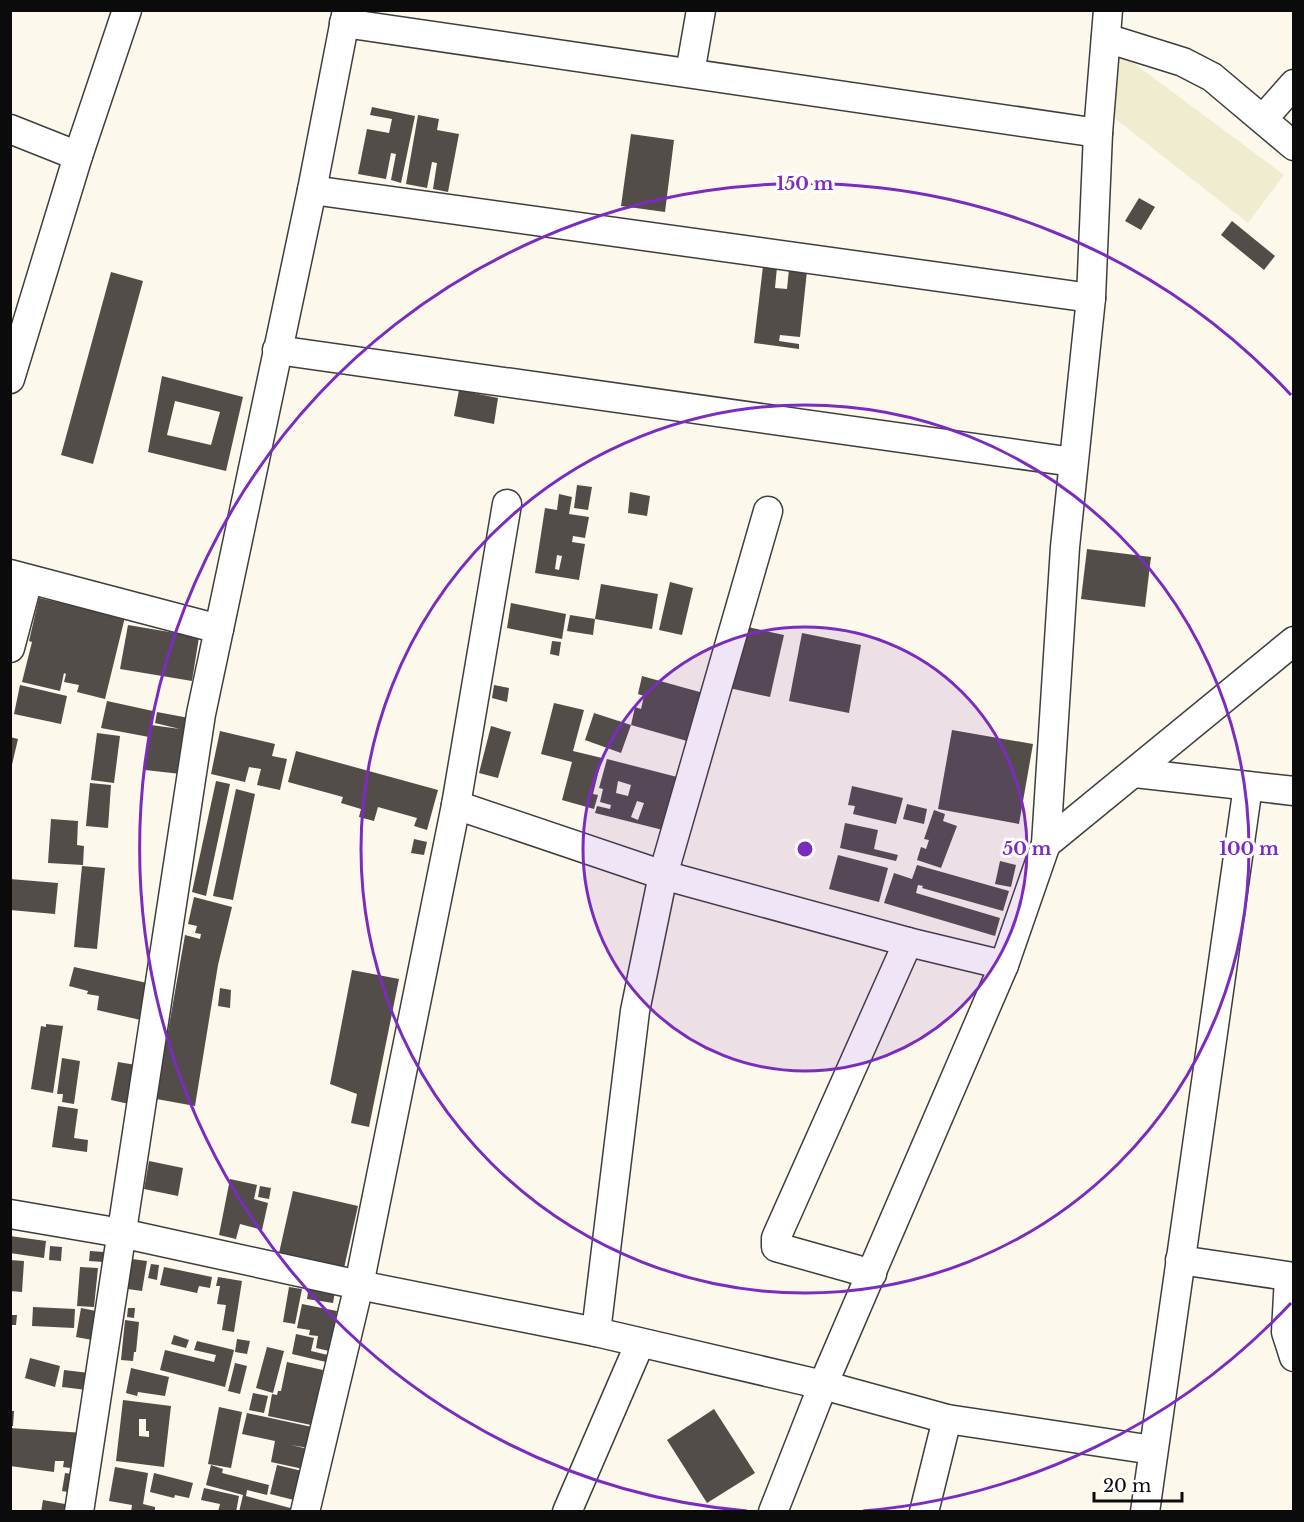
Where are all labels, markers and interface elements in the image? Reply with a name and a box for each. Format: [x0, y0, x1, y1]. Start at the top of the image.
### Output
text: 150 m [777, 173, 834, 195]
text: 50 m [1003, 838, 1052, 860]
text: 100 m [1219, 838, 1279, 860]
centre of rings [795, 839, 815, 859]
scale bar [1094, 1465, 1182, 1503]
text: 20 m [1103, 1475, 1151, 1497]

